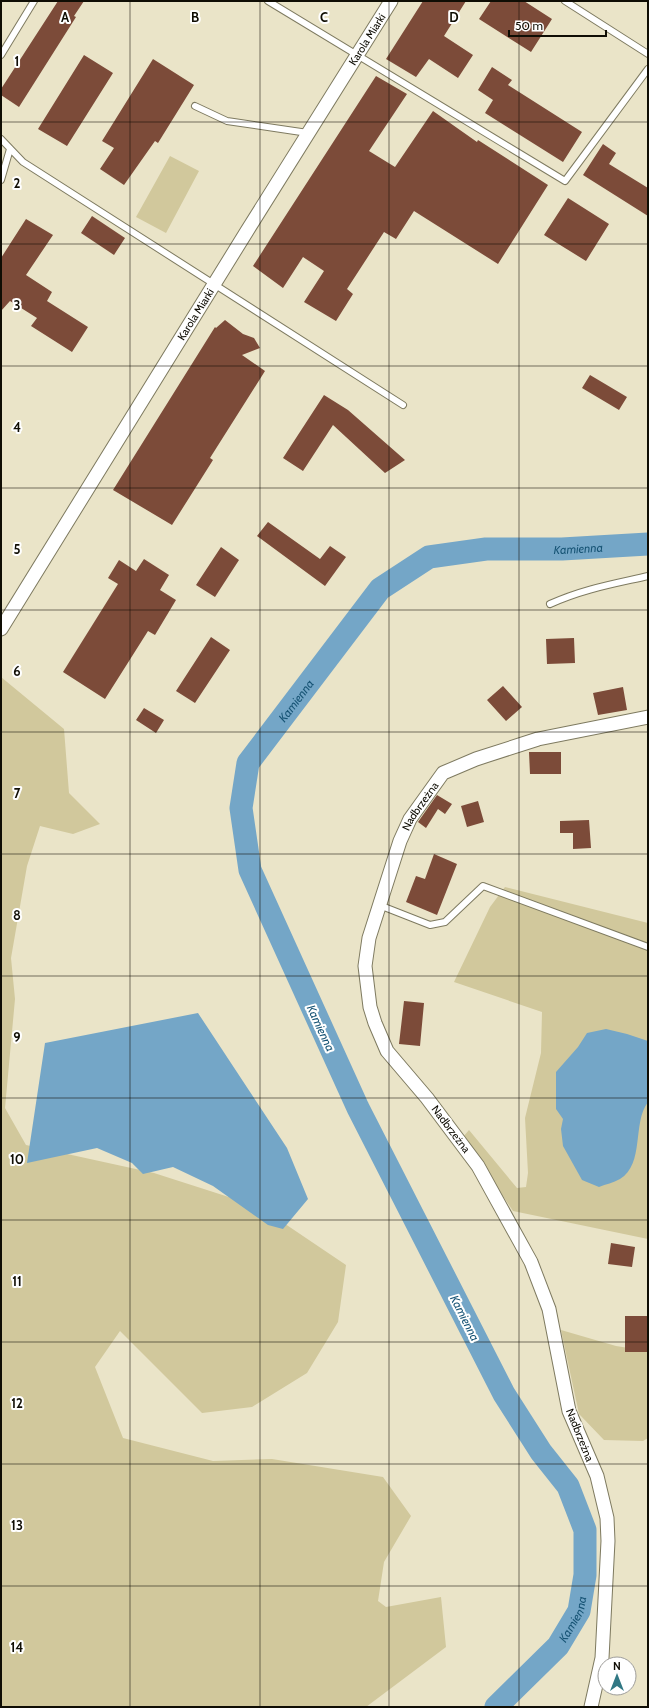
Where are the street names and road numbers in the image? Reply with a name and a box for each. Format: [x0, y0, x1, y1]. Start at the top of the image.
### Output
street label: Karola Miarki [346, 11, 388, 68]
street label: Karola Miarki [174, 286, 217, 343]
street label: Nadbrzeżna [399, 778, 442, 833]
street label: Nadbrzeżna [429, 1102, 474, 1156]
street label: Nadbrzeżna [563, 1406, 597, 1464]

